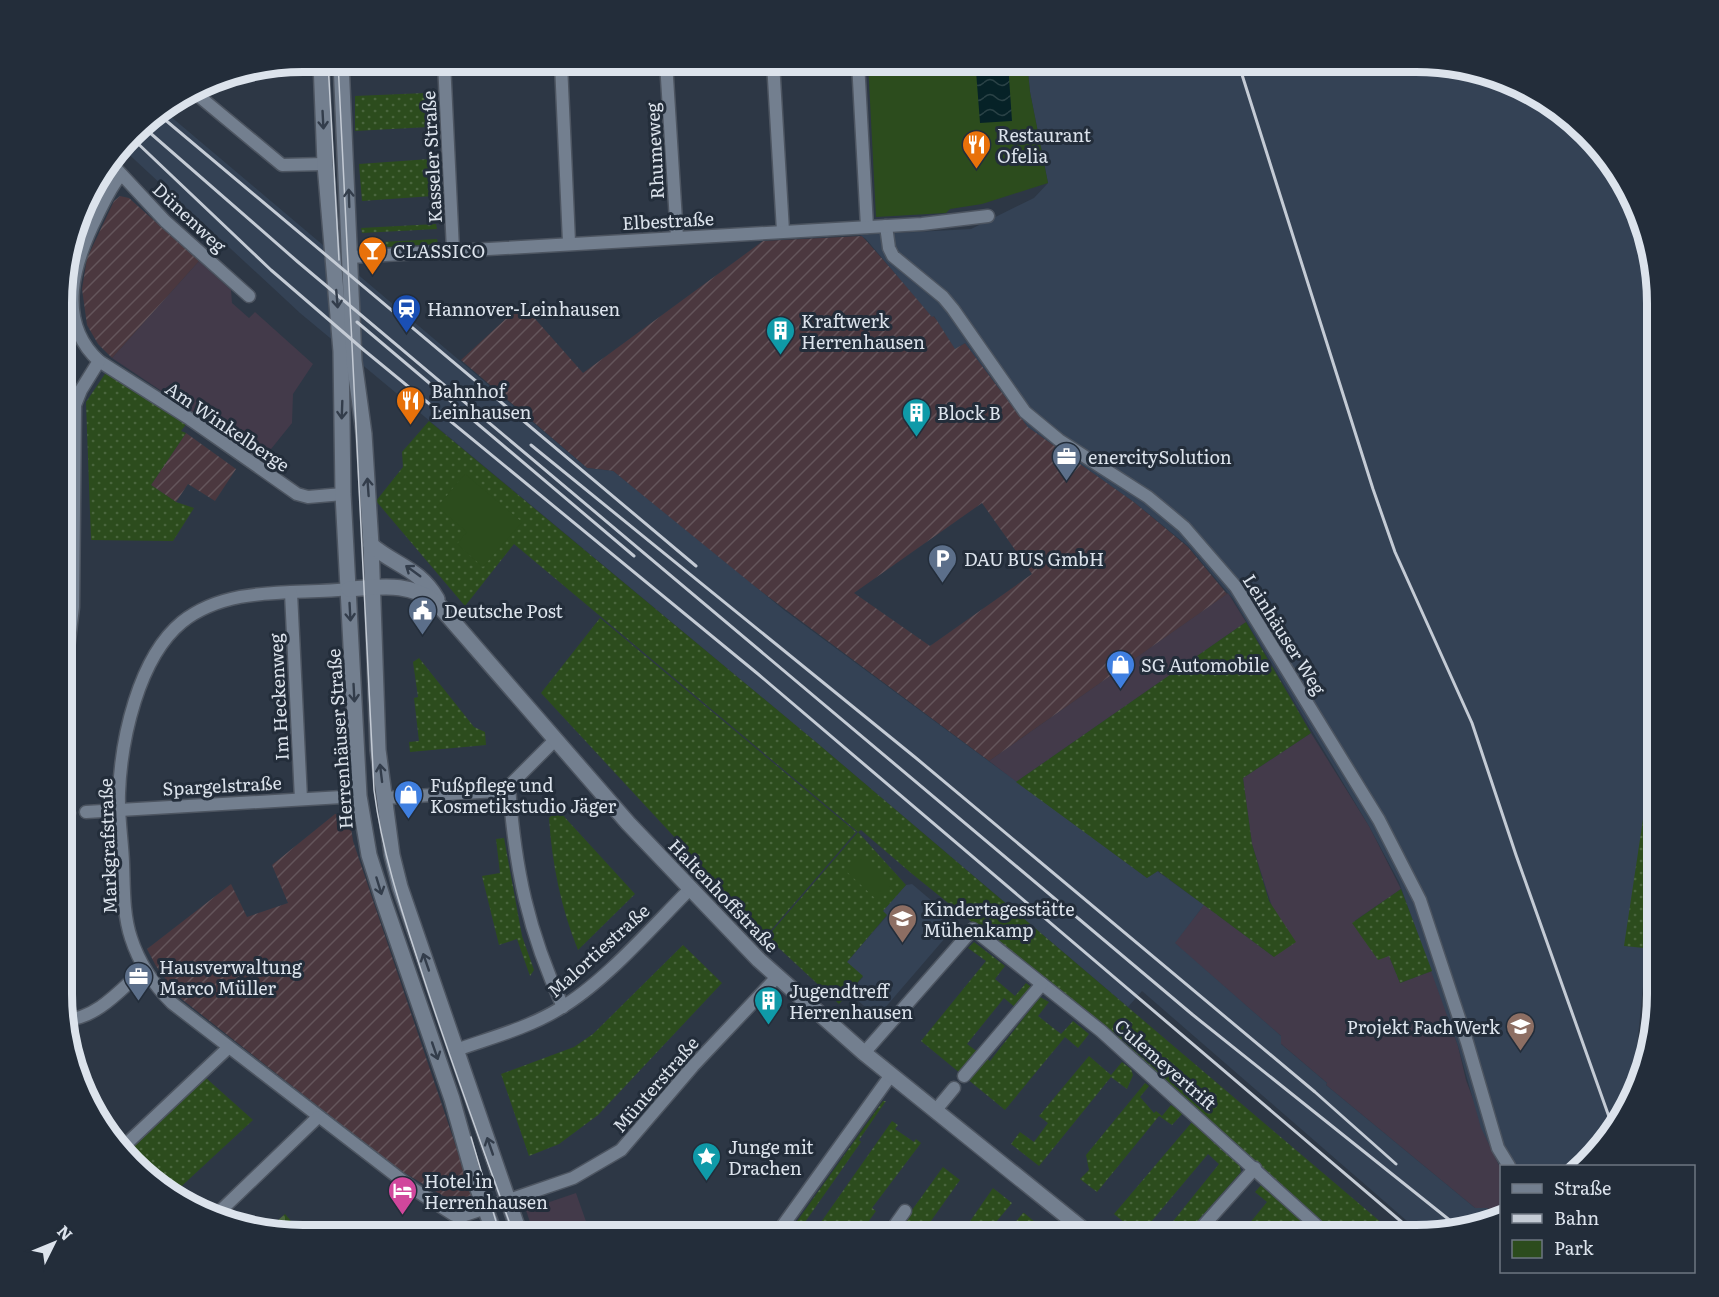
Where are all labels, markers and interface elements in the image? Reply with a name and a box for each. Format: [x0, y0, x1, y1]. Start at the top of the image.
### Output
street label: Kasseler Straße [414, 90, 448, 224]
street label: Rhumeweg [638, 101, 670, 200]
one-way arrow [318, 109, 329, 129]
place label: Restaurant Ofelia [997, 121, 1092, 169]
restaurant icon: Restaurant Ofelia [960, 128, 992, 170]
street label: Dünenweg [147, 176, 234, 259]
one-way arrow [343, 189, 355, 209]
street label: Elbestraße [621, 204, 715, 236]
bar icon: CLASSICO [356, 234, 388, 276]
place label: CLASSICO [393, 237, 485, 264]
one-way arrow [332, 289, 343, 309]
station icon: Hannover-Leinhausen [390, 292, 422, 334]
place label: Hannover-Leinhausen [427, 295, 620, 322]
place label: Kraftwerk Herrenhausen [801, 307, 925, 355]
building icon: Kraftwerk Herrenhausen [764, 314, 796, 356]
street label: Am Winkelberge [160, 374, 296, 478]
place label: Bahnhof Leinhausen [431, 377, 532, 425]
restaurant icon: Bahnhof Leinhausen [394, 384, 426, 426]
building icon: Block B [900, 396, 932, 438]
one-way arrow [336, 399, 347, 419]
place label: Block B [937, 399, 1001, 426]
office icon: enercitySolution [1051, 440, 1083, 482]
place label: enercitySolution [1088, 443, 1232, 470]
one-way arrow [362, 477, 373, 497]
parking icon: DAU BUS GmbH [927, 542, 959, 584]
place label: DAU BUS GmbH [964, 545, 1104, 572]
one-way arrow [405, 565, 421, 577]
street label: Leinhäuser Weg [1237, 568, 1334, 701]
public building icon: Deutsche Post [407, 594, 439, 636]
place label: Deutsche Post [444, 597, 564, 624]
one-way arrow [345, 602, 356, 622]
street label: Im Heckenweg [261, 632, 295, 761]
street label: Herrenhäuser Straße [319, 648, 359, 830]
shop icon: SG Automobile [1104, 648, 1136, 690]
place label: SG Automobile [1141, 651, 1269, 678]
one-way arrow [349, 683, 360, 703]
one-way arrow [375, 764, 386, 783]
street label: Spargelstraße [162, 768, 282, 802]
place label: Fußpflege und Kosmetikstudio Jäger [430, 771, 617, 819]
street label: Markgrafstraße [91, 778, 123, 914]
shop icon: Fußpflege und Kosmetikstudio Jäger [393, 778, 425, 820]
street label: Haltenhoffstraße [663, 832, 785, 958]
one-way arrow [374, 876, 385, 895]
place label: Kindertagesstätte Mühenkamp [923, 895, 1075, 943]
street label: Malortiestraße [541, 897, 655, 1003]
school or university icon: Kindertagesstätte Mühenkamp [886, 902, 918, 944]
place label: Hausverwaltung Marco Müller [159, 953, 303, 1001]
one-way arrow [420, 953, 431, 972]
office icon: Hausverwaltung Marco Müller [122, 960, 154, 1002]
place label: Jugendtreff Herrenhausen [789, 977, 913, 1025]
building icon: Jugendtreff Herrenhausen [752, 984, 784, 1026]
school or university icon: Projekt FachWerk [1505, 1010, 1537, 1052]
street label: Culemeyertrift [1109, 1012, 1223, 1116]
place label: Projekt FachWerk [1347, 1013, 1501, 1040]
street label: Münterstraße [606, 1030, 704, 1138]
one-way arrow [431, 1041, 442, 1060]
place label: Junge mit Drachen [728, 1133, 814, 1181]
one-way arrow [483, 1137, 494, 1156]
place icon: Junge mit Drachen [691, 1140, 723, 1182]
legend [1500, 1165, 1695, 1273]
place label: Hotel in Herrenhausen [424, 1167, 548, 1215]
hotel icon: Hotel in Herrenhausen [387, 1174, 419, 1216]
text: Straße [1554, 1174, 1611, 1201]
text: Bahn [1554, 1204, 1599, 1231]
north arrow [24, 1213, 84, 1273]
text: N [52, 1219, 79, 1245]
text: Park [1554, 1234, 1595, 1261]

